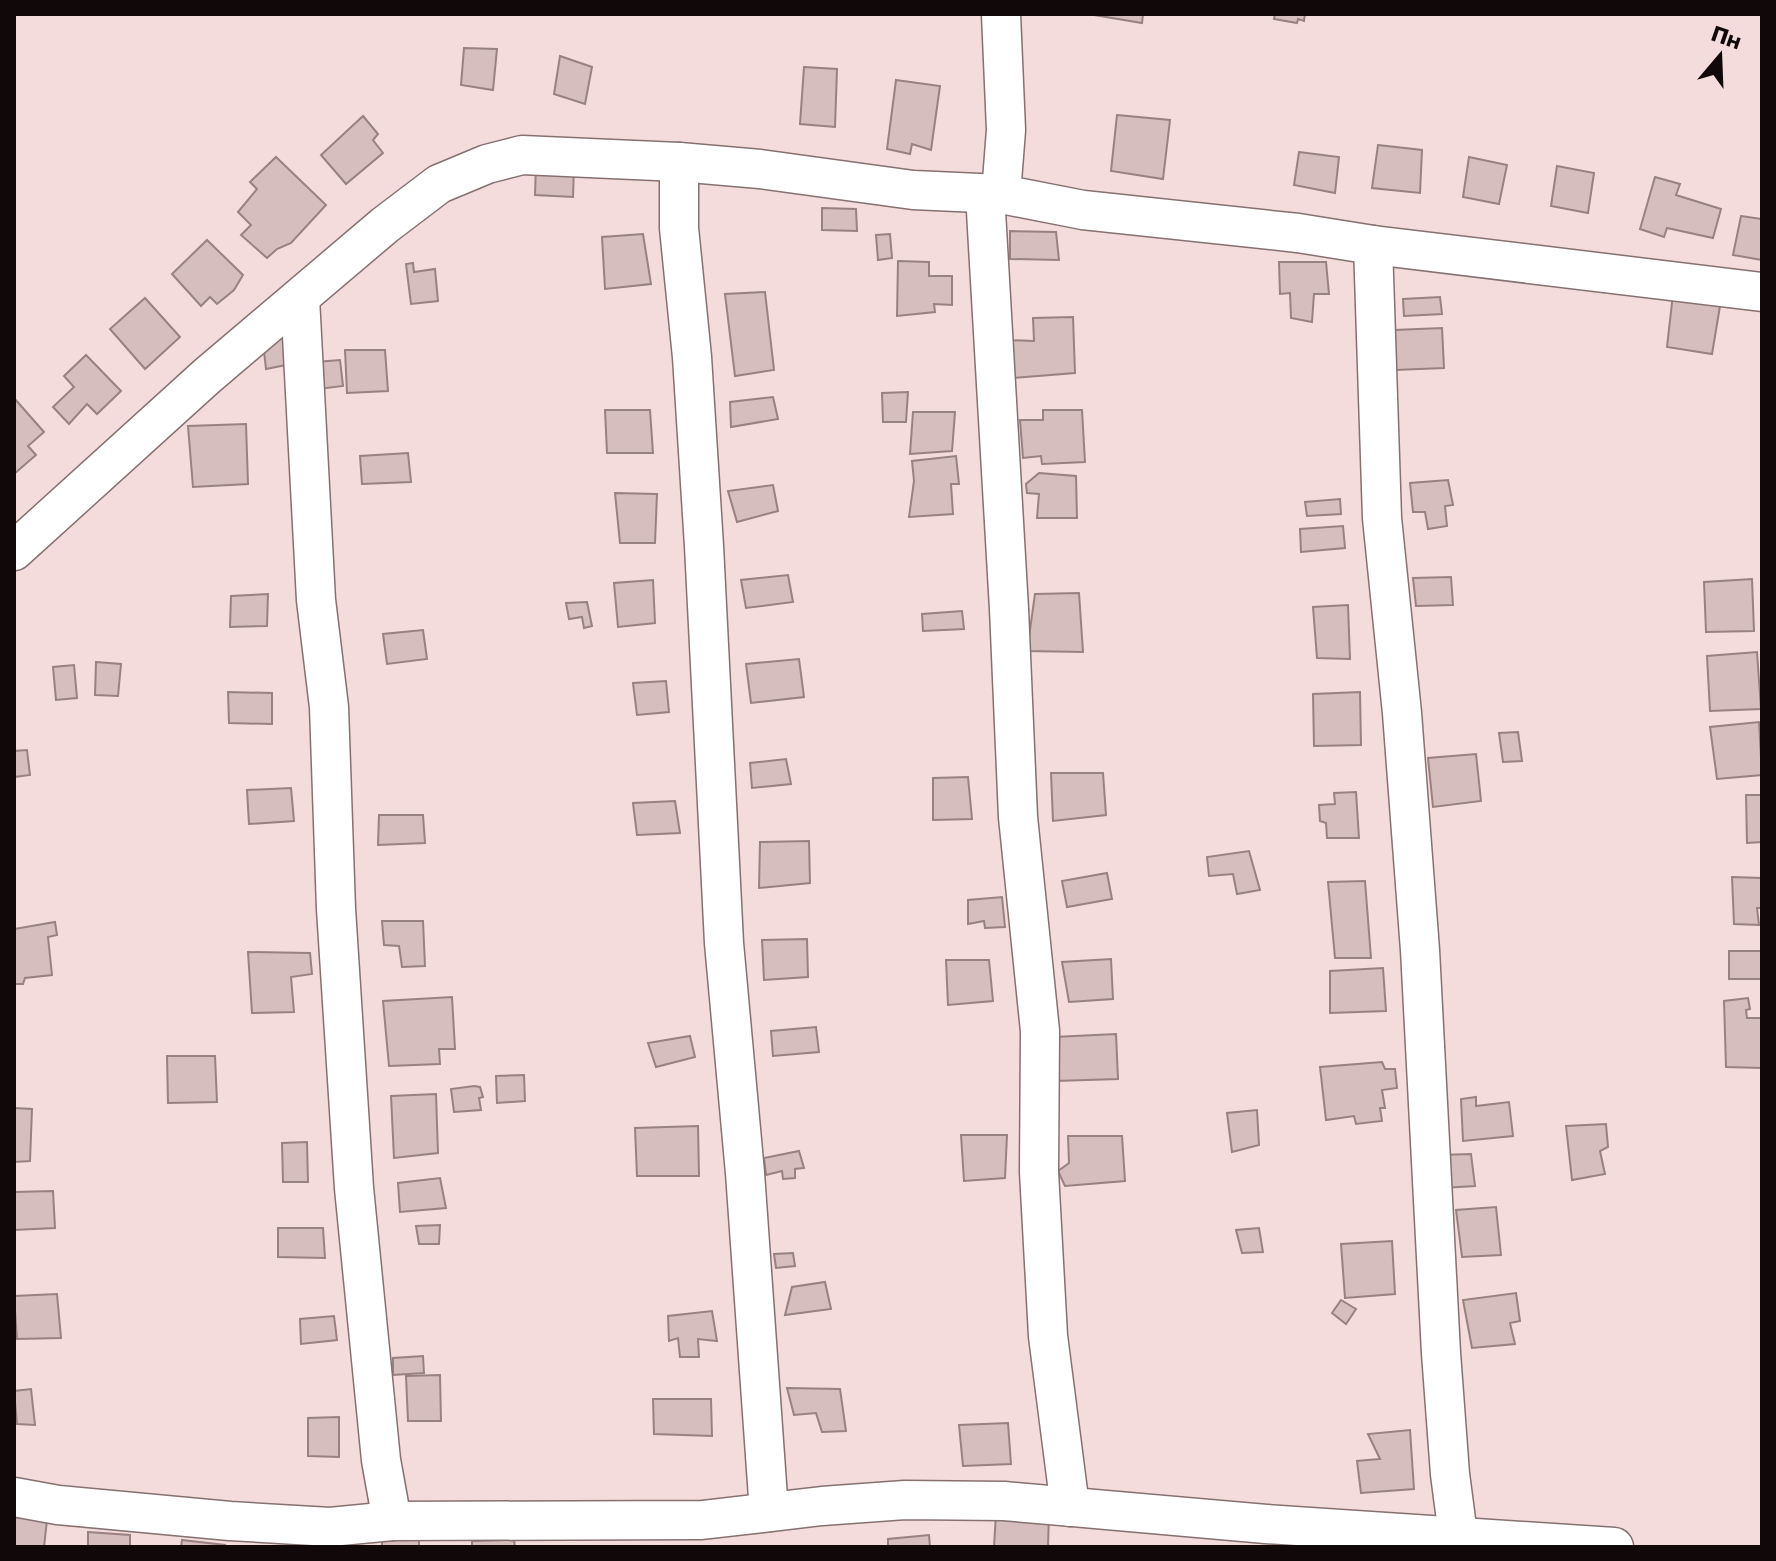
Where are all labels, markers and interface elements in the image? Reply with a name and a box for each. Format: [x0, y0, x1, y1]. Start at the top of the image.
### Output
north arrow [1680, 16, 1760, 96]
text: Пн [1708, 19, 1745, 54]

